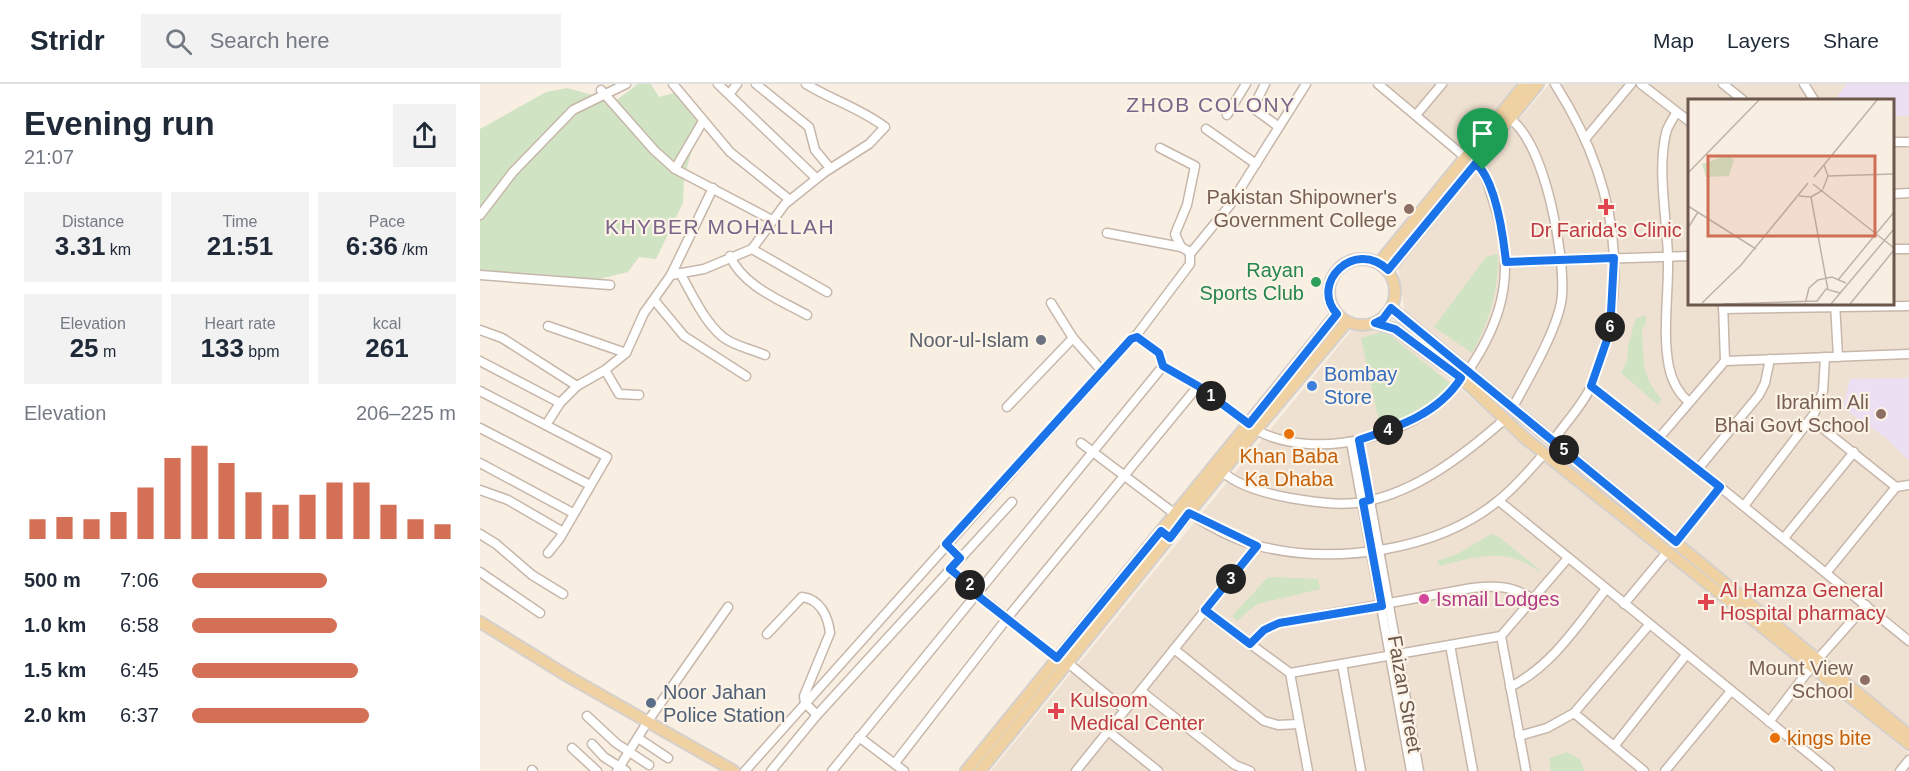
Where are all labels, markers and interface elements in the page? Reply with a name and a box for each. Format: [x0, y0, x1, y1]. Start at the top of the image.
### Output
search box [141, 14, 561, 68]
text: Stridr [30, 25, 105, 56]
icon: search [162, 25, 195, 58]
text: Search here [210, 28, 330, 53]
text: Map [1653, 29, 1694, 52]
text: Layers [1727, 29, 1790, 52]
text: Share [1823, 29, 1879, 52]
district label: ZHOB COLONY [1126, 93, 1296, 116]
inset map [1688, 99, 1894, 304]
button: share [393, 104, 456, 167]
text: Evening run [24, 105, 215, 142]
pin [1457, 108, 1508, 170]
icon: arrive [1466, 117, 1499, 150]
text: 21:07 [24, 146, 74, 168]
place label: Pakistan Shipowner's Government College [1206, 186, 1397, 231]
marker: Dr Farida's Clinic [1597, 198, 1615, 216]
marker: Pakistan Shipowner's Government College [1402, 202, 1416, 216]
text: Distance [62, 213, 124, 230]
text: Time [223, 213, 257, 230]
text: Pace [369, 213, 405, 230]
district label: KHYBER MOHALLAH [605, 215, 835, 238]
place label: Dr Farida's Clinic [1530, 219, 1682, 241]
text: 3.31 [55, 231, 105, 261]
text: 21:51 [207, 231, 273, 261]
text: 6:36 [346, 231, 398, 261]
text: km [105, 241, 131, 258]
text: /km [398, 241, 428, 258]
place label: Rayan Sports Club [1200, 259, 1304, 304]
marker: Rayan Sports Club [1309, 275, 1323, 289]
pin: 6 [1595, 312, 1625, 342]
text: Elevation [60, 315, 126, 332]
text: Heart rate [204, 315, 276, 332]
text: kcal [373, 315, 401, 332]
text: 6 [1606, 318, 1614, 335]
place label: Noor-ul-Islam [909, 329, 1029, 351]
text: 25 [70, 333, 99, 363]
text: 133 [201, 333, 244, 363]
text: 261 [365, 333, 409, 363]
marker: Noor-ul-Islam [1034, 333, 1048, 347]
text: m [99, 343, 116, 360]
text: bpm [244, 343, 279, 360]
place label: Bombay Store [1324, 363, 1397, 408]
marker: Bombay Store [1305, 379, 1319, 393]
pin: 1 [1196, 381, 1226, 411]
text: 1 [1207, 387, 1215, 404]
place label: Ibrahim Ali Bhai Govt School [1714, 391, 1869, 436]
text: Elevation [24, 402, 106, 424]
text: 206–225 m [356, 402, 456, 424]
marker: Ibrahim Ali Bhai Govt School [1874, 407, 1888, 421]
pin: 4 [1373, 415, 1403, 445]
text: 4 [1384, 421, 1392, 438]
marker: Khan Baba Ka Dhaba [1282, 427, 1296, 441]
pin: 5 [1549, 435, 1579, 465]
text: 5 [1560, 441, 1568, 458]
place label: Khan Baba Ka Dhaba [1240, 445, 1339, 490]
pin: 3 [1216, 564, 1246, 594]
text: 500 m [24, 569, 81, 591]
text: 7:06 [120, 569, 159, 591]
pin: 2 [955, 570, 985, 600]
text: 3 [1227, 570, 1235, 587]
text: 2 [966, 576, 974, 593]
place label: Al Hamza General Hospital pharmacy [1720, 579, 1886, 624]
place label: Ismail Lodges [1436, 588, 1559, 610]
marker: Ismail Lodges [1417, 592, 1431, 606]
marker: Al Hamza General Hospital pharmacy [1697, 593, 1715, 611]
text: 1.0 km [24, 614, 86, 636]
text: 6:58 [120, 614, 159, 636]
street label: Faizan Street [1384, 634, 1426, 755]
place label: Mount View School [1749, 657, 1854, 702]
text: 1.5 km [24, 659, 86, 681]
text: 6:45 [120, 659, 159, 681]
marker: Mount View School [1858, 673, 1872, 687]
place label: Noor Jahan Police Station [663, 681, 785, 726]
place label: Kulsoom Medical Center [1070, 689, 1205, 734]
marker: Noor Jahan Police Station [644, 696, 658, 710]
marker: Kulsoom Medical Center [1047, 702, 1065, 720]
text: 2.0 km [24, 704, 86, 726]
text: 6:37 [120, 704, 159, 726]
place label: kings bite [1787, 727, 1872, 749]
marker: kings bite [1768, 731, 1782, 745]

